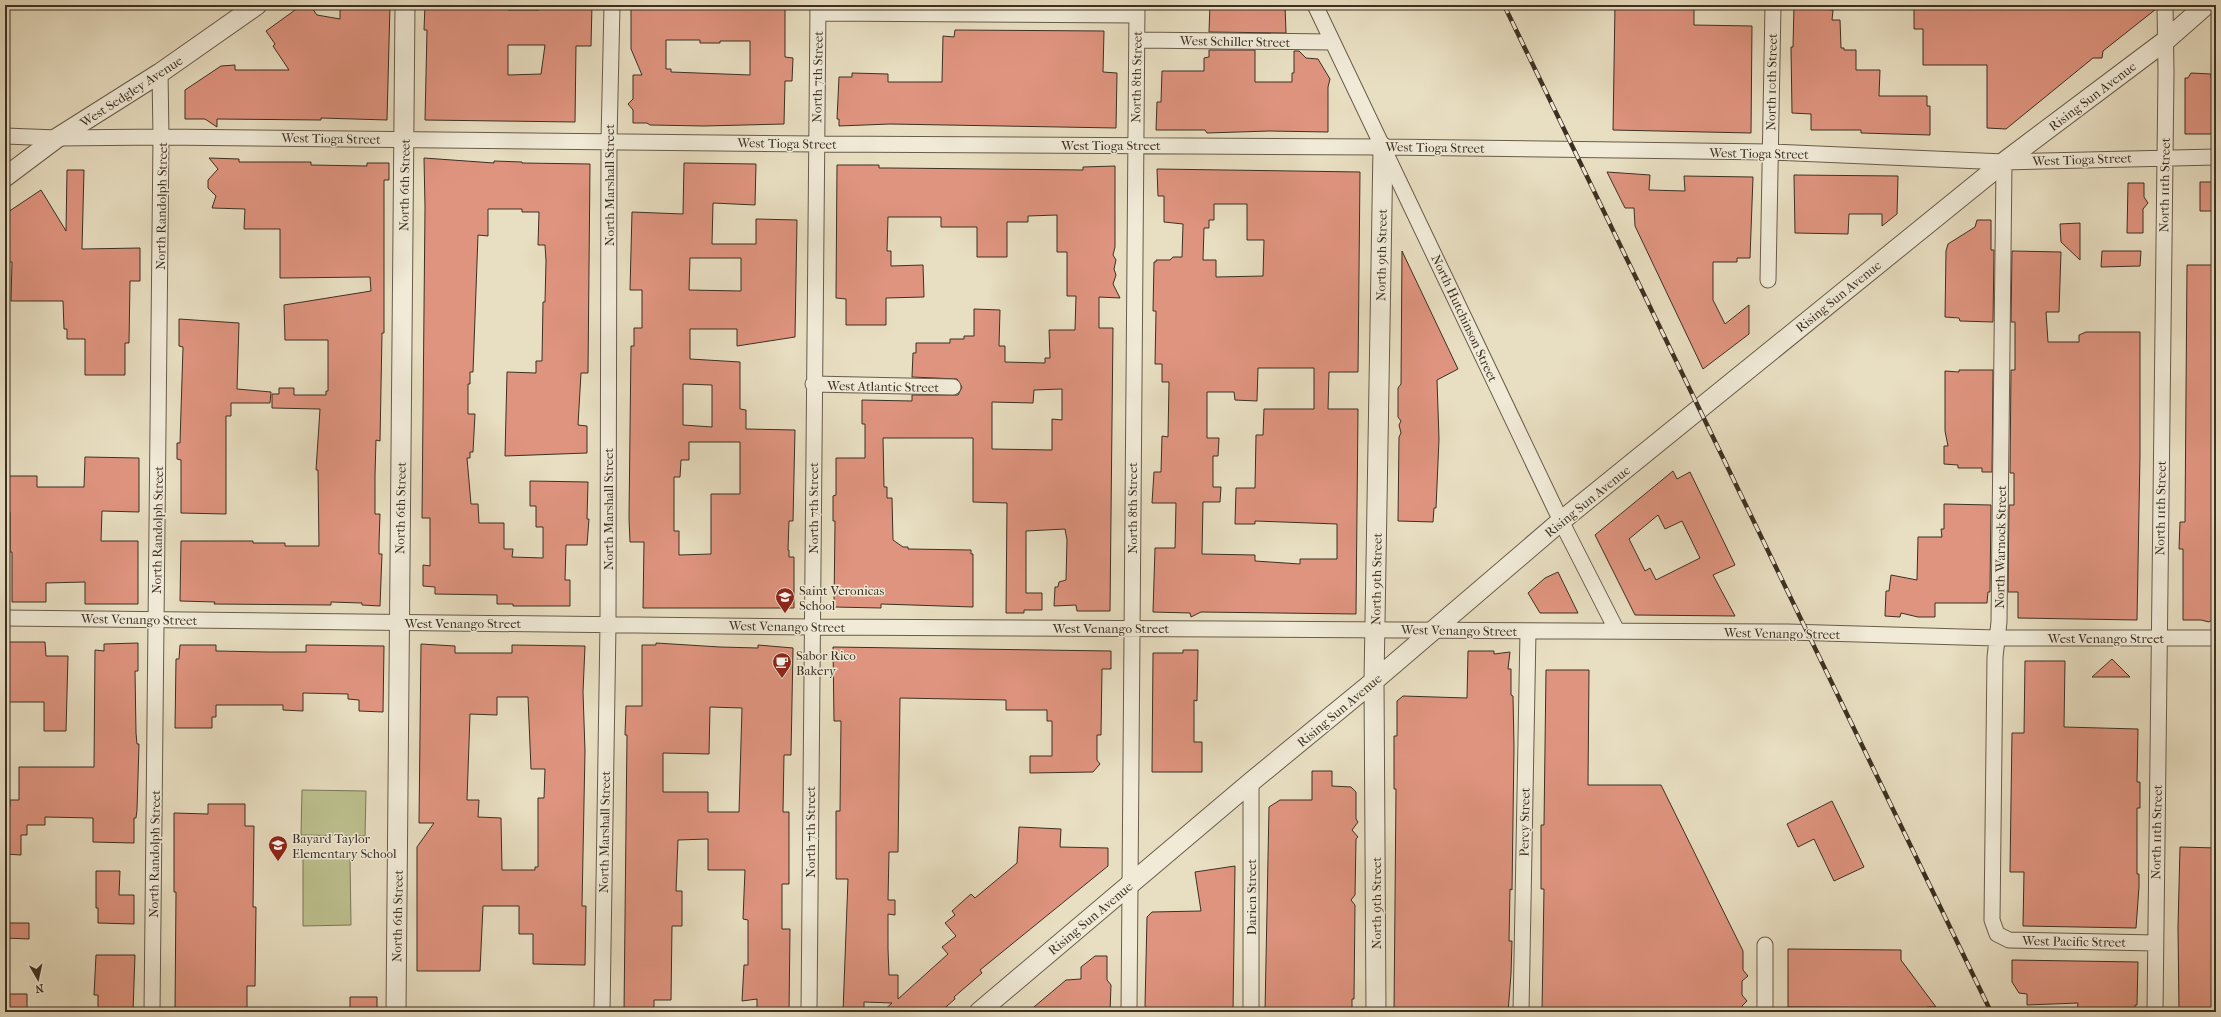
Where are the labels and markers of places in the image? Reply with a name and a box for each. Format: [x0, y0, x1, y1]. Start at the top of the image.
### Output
place label: Saint Veronicas School [799, 583, 885, 613]
school or university icon: Saint Veronicas School [774, 586, 796, 614]
place label: Sabor Rico Bakery [796, 648, 856, 678]
cafe icon: Sabor Rico Bakery [771, 651, 793, 679]
place label: Bayard Taylor Elementary School [292, 831, 397, 861]
school or university icon: Bayard Taylor Elementary School [267, 834, 289, 862]

